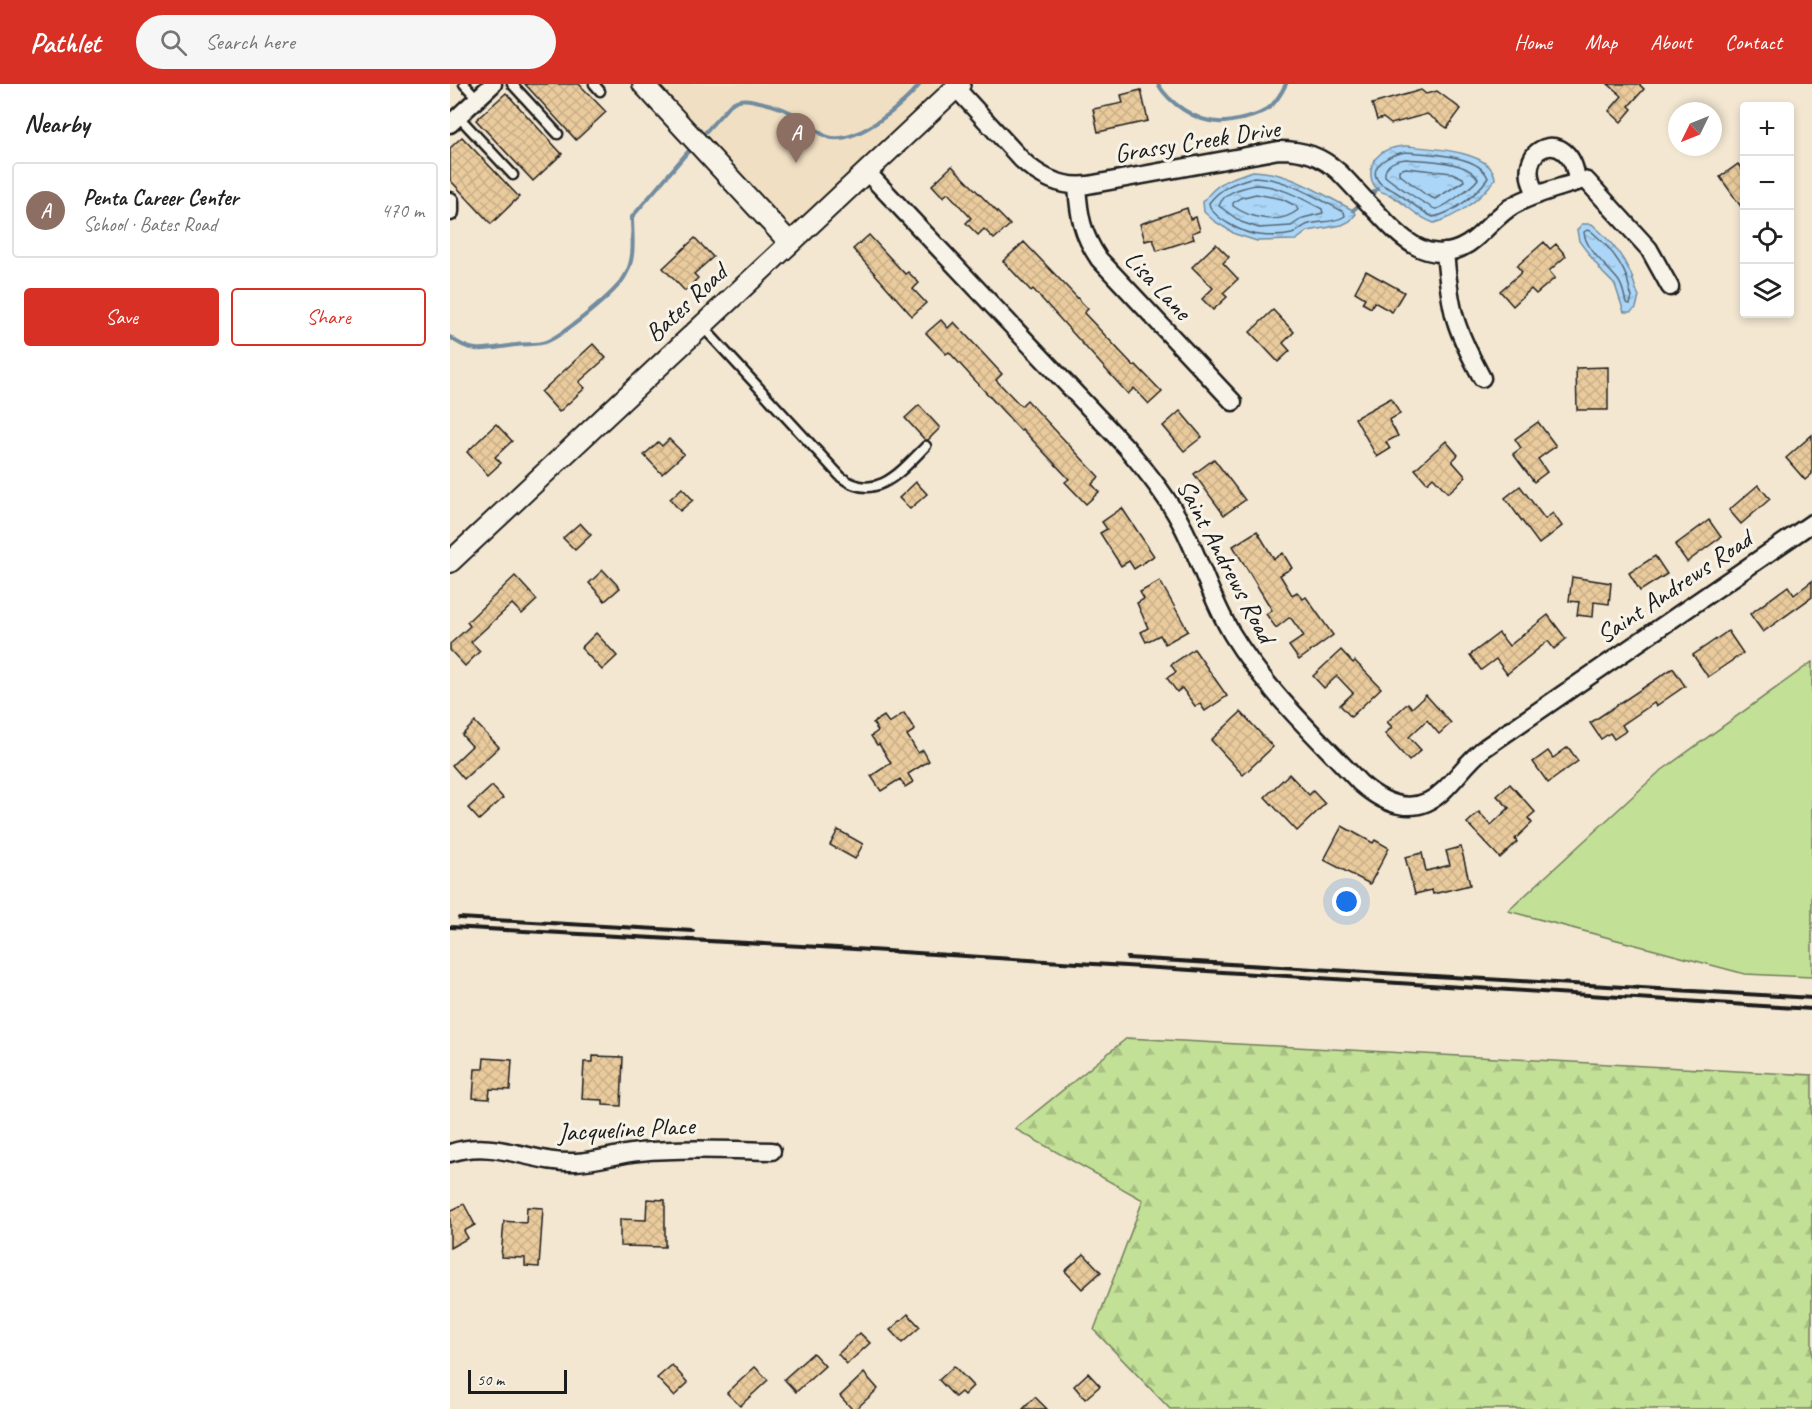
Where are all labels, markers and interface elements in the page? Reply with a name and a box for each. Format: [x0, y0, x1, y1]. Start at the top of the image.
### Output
search box [136, 15, 556, 69]
text: Pathlet [30, 25, 100, 60]
icon: search [157, 26, 190, 59]
text: Search here [205, 28, 295, 56]
text: Home [1514, 29, 1552, 55]
text: Map [1585, 29, 1617, 55]
text: About [1650, 29, 1692, 55]
text: Contact [1725, 29, 1782, 55]
north arrow [1668, 102, 1722, 156]
map controls [1740, 102, 1794, 318]
button: + [1740, 102, 1794, 156]
text: Nearby [24, 107, 89, 140]
street label: Grassy Creek Drive [1112, 111, 1284, 170]
pin: A [776, 113, 816, 163]
button: − [1740, 156, 1794, 210]
text: Penta Career Center [83, 184, 238, 212]
text: A [40, 198, 51, 223]
text: 470 m [381, 198, 424, 223]
button: locate [1740, 210, 1794, 264]
text: School · Bates Road [83, 212, 217, 237]
street label: Lisa Lane [1117, 243, 1200, 329]
street label: Bates Road [638, 254, 737, 349]
button: layers [1740, 264, 1794, 318]
button: Save [24, 288, 219, 346]
button: Share [231, 288, 426, 346]
street label: Saint Andrews Road [1169, 474, 1285, 652]
street label: Saint Andrews Road [1590, 521, 1761, 651]
your location [1332, 887, 1361, 916]
street label: Jacqueline Place [555, 1109, 698, 1149]
scale bar [468, 1367, 567, 1394]
text: 50 m [477, 1370, 504, 1390]

